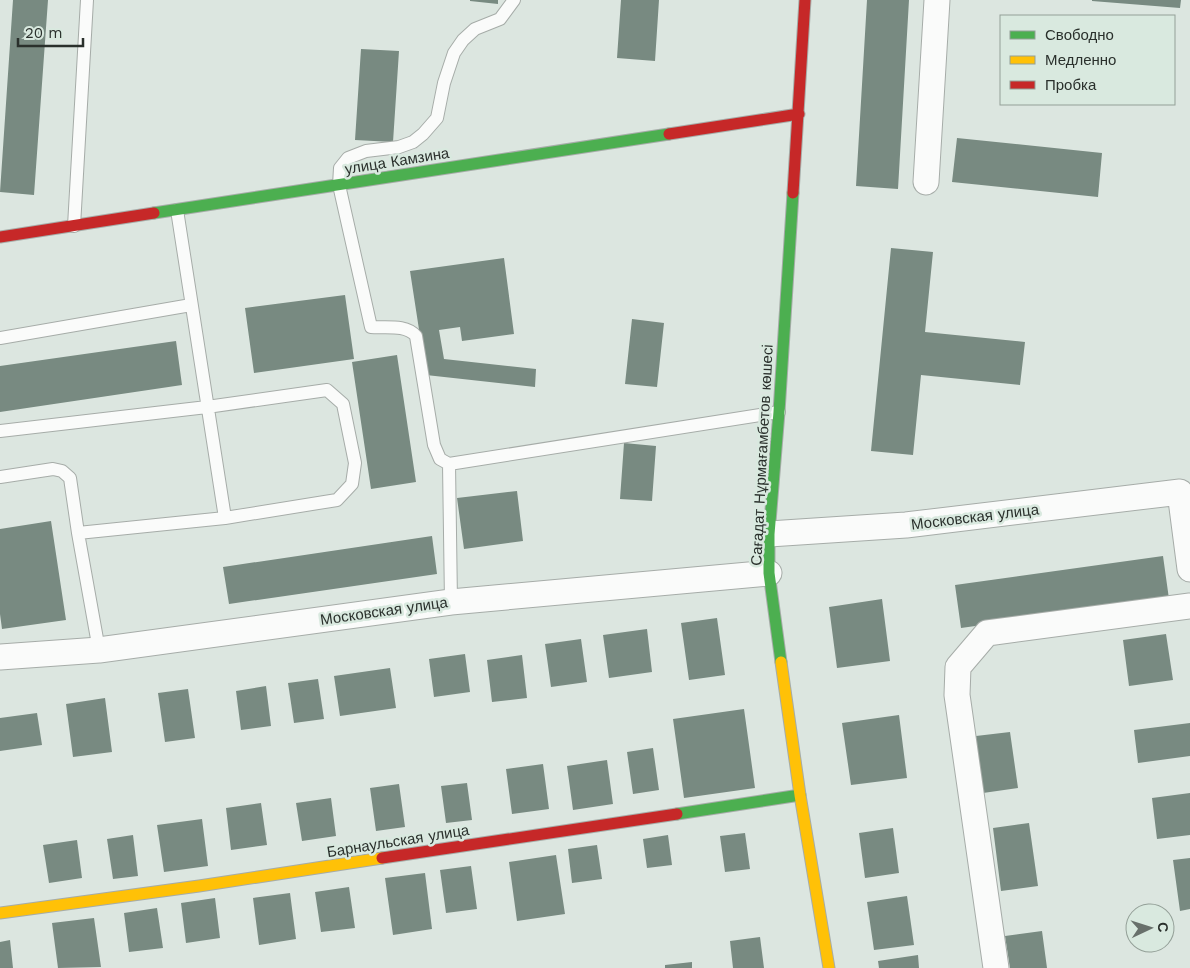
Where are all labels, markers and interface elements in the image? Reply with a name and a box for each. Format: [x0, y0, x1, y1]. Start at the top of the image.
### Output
scale bar [18, 15, 82, 47]
legend [1000, 15, 1175, 105]
text: 20 m [25, 24, 63, 42]
text: Свободно [1045, 26, 1114, 44]
text: Медленно [1045, 51, 1116, 69]
text: Пробка [1045, 76, 1097, 94]
street label: улица Камзина [344, 144, 451, 178]
street label: Сағадат Нұрмағамбетов көшесі [747, 344, 777, 566]
street label: Московская улица [910, 500, 1041, 534]
street label: Московская улица [319, 593, 450, 629]
street label: Барнаульская улица [326, 821, 471, 861]
north arrow [1125, 903, 1175, 953]
text: С [1155, 921, 1171, 933]

